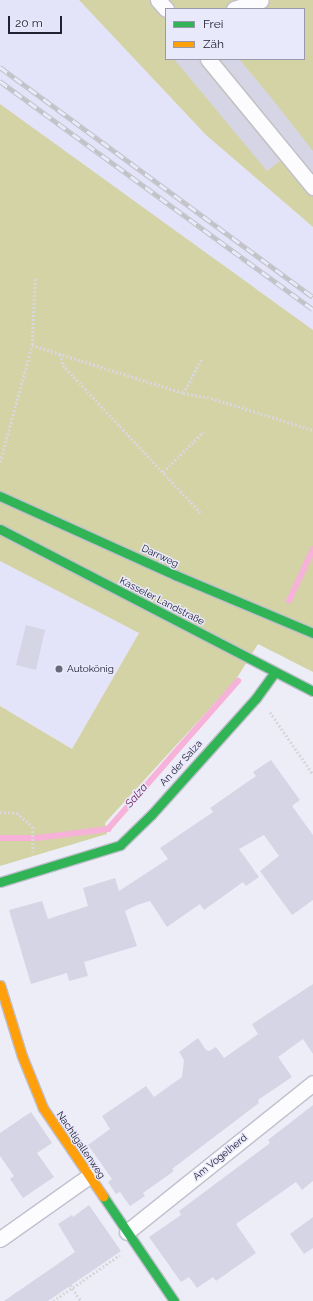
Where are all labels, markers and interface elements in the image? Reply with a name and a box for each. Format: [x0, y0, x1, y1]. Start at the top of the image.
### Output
scale bar [10, 8, 64, 34]
legend [165, 8, 305, 60]
text: 20 m [15, 16, 43, 30]
text: Frei [203, 17, 223, 31]
text: Zäh [203, 37, 224, 51]
street label: Darrweg [140, 542, 180, 570]
street label: Kasseler Landstraße [117, 574, 207, 628]
place label: Autokönig [67, 663, 114, 675]
marker: Autokönig [54, 664, 64, 674]
street label: An der Salza [157, 737, 205, 789]
water label: Salza [123, 781, 151, 811]
street label: Nachtigallenweg [54, 1109, 108, 1181]
street label: Am Vogelherd [190, 1131, 250, 1183]

